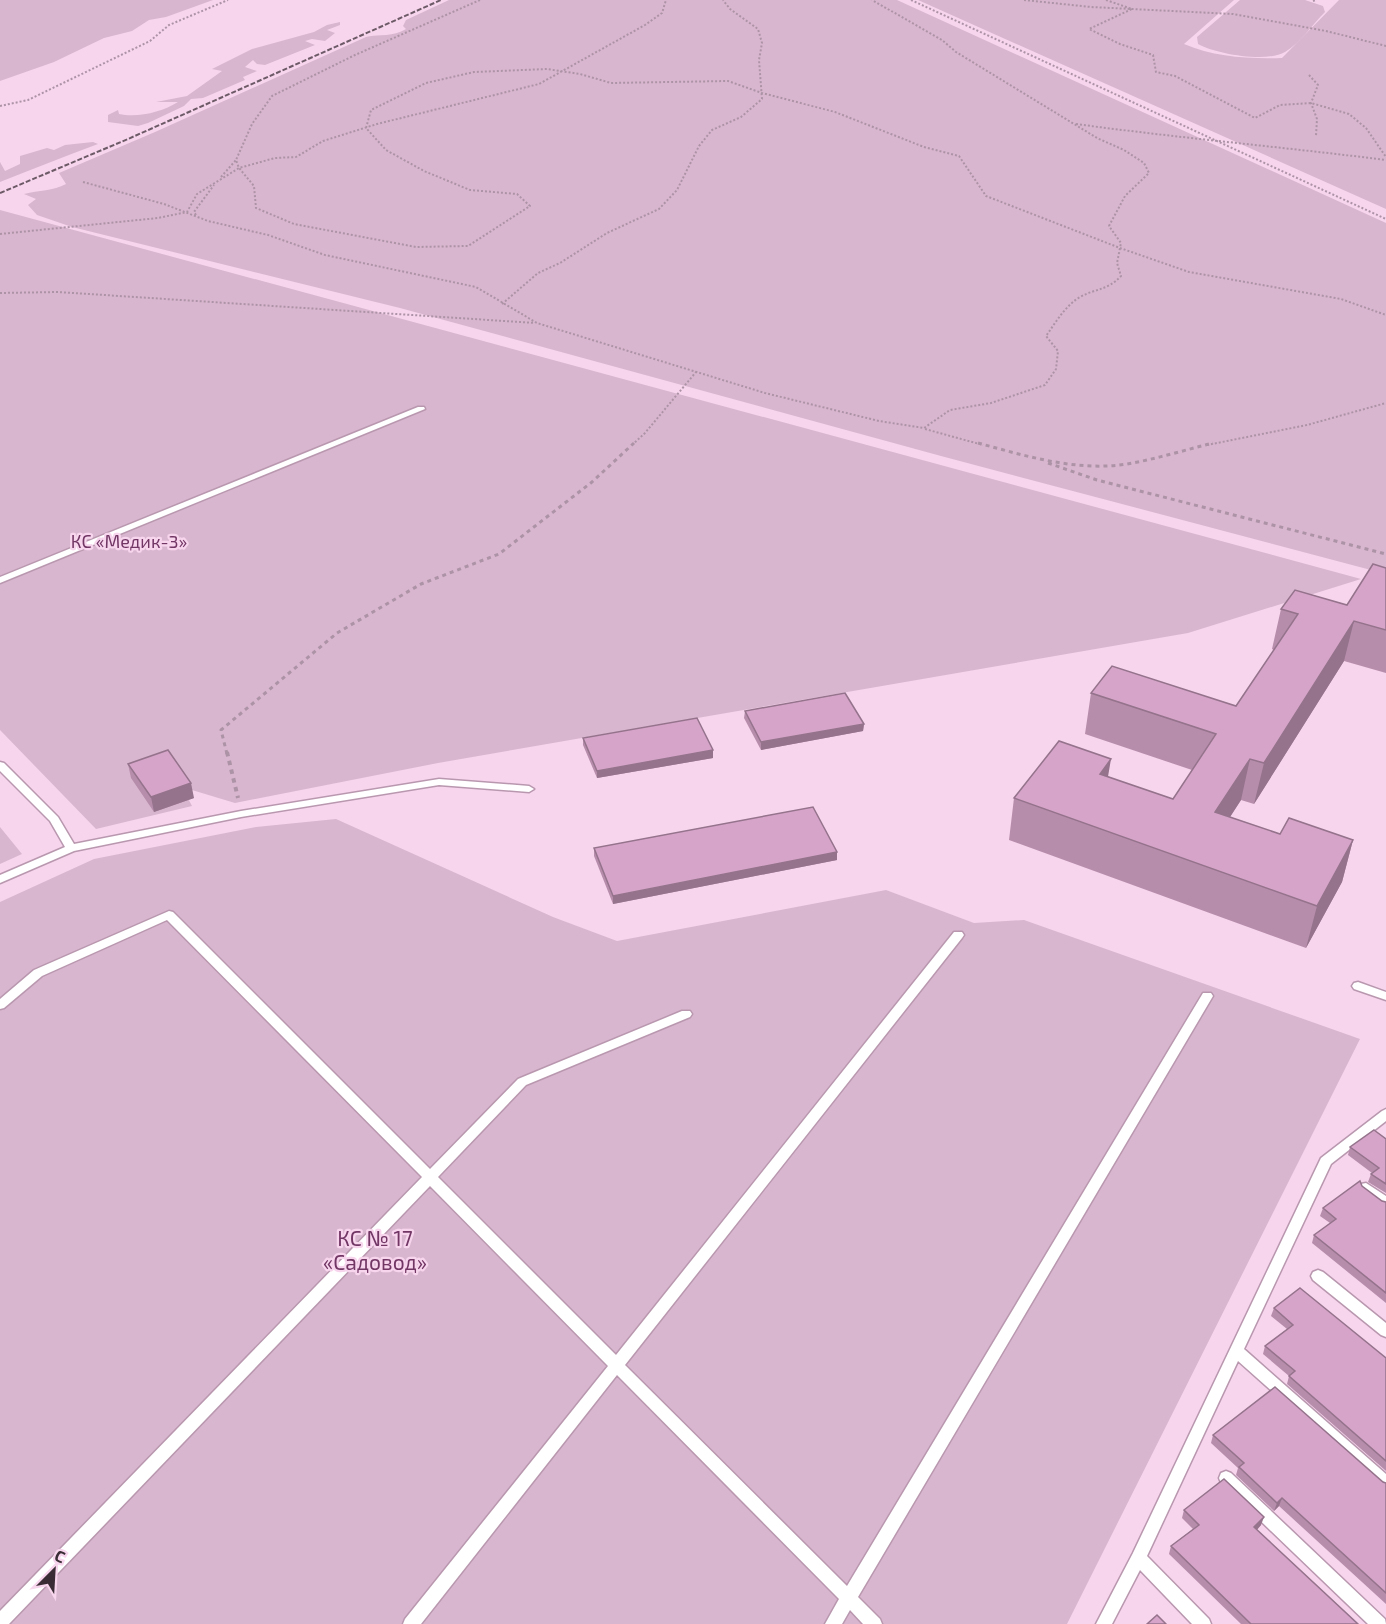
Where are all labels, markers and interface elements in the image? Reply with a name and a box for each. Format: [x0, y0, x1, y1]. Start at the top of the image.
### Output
park label: КС «Медик-3» [71, 530, 187, 552]
park label: КС № 17 «Садовод» [323, 1225, 427, 1274]
north arrow [24, 1540, 84, 1600]
text: С [52, 1545, 68, 1566]

